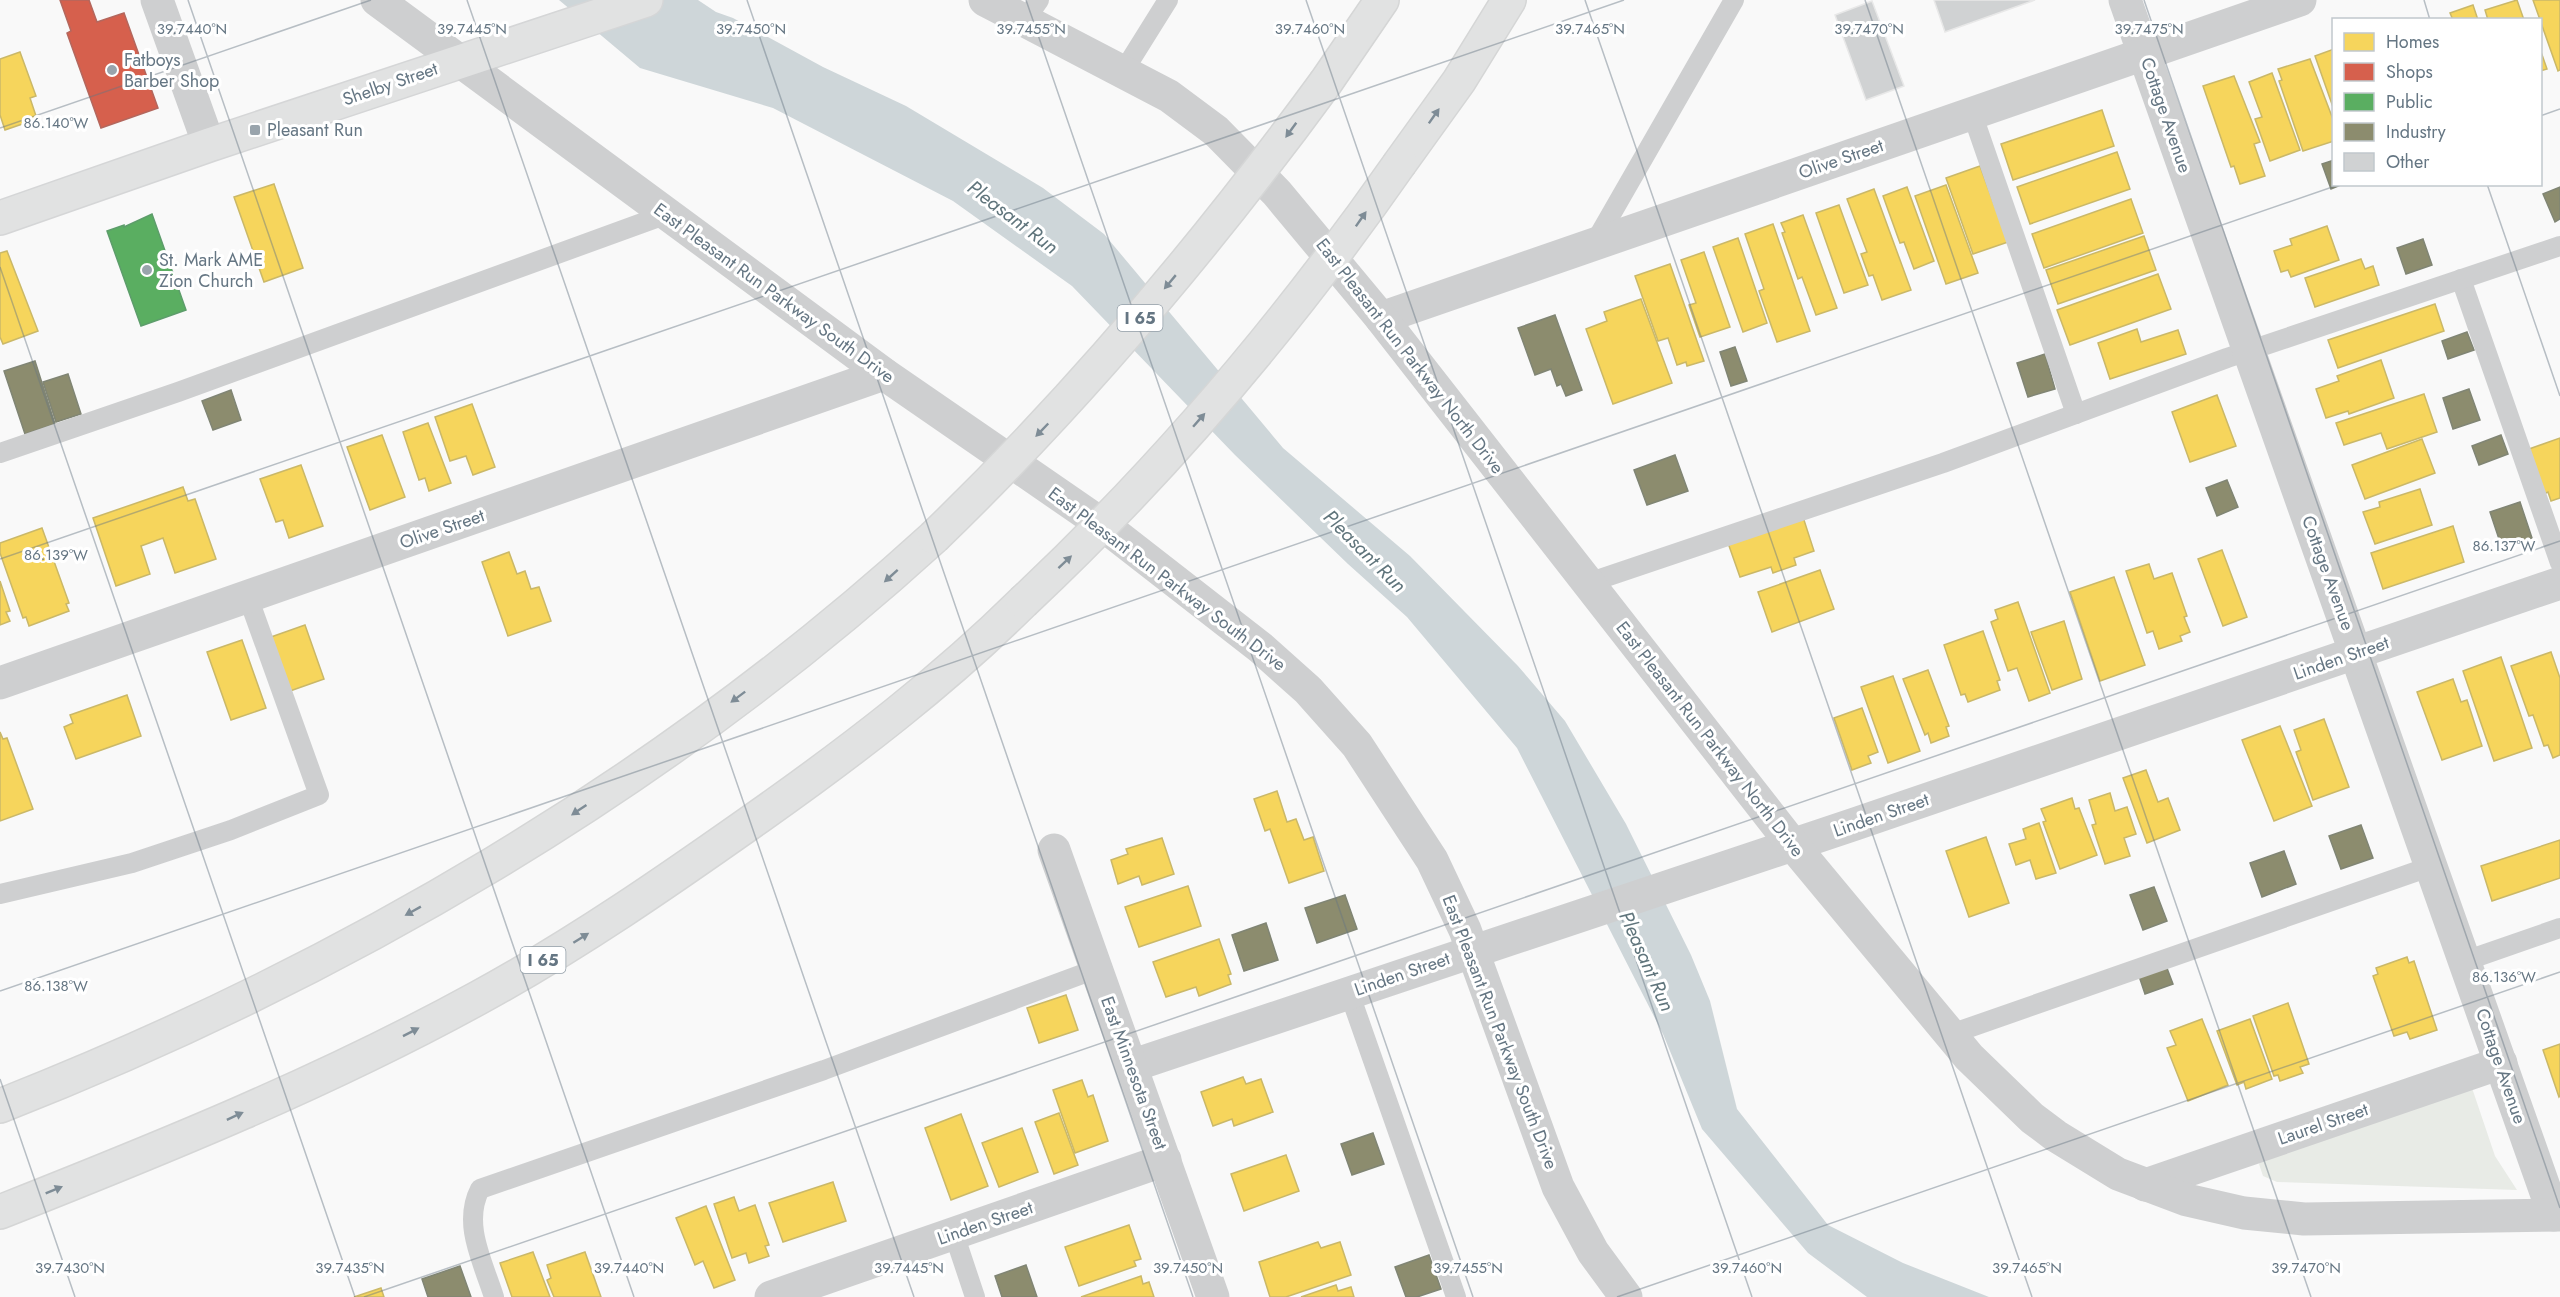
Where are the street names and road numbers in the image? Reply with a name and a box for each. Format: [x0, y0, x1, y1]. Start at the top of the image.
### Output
street label: Cottage Avenue [2134, 54, 2198, 176]
street label: Shelby Street [339, 55, 442, 112]
street label: Olive Street [1795, 132, 1888, 186]
street label: East Pleasant Run Parkway South Drive [648, 197, 900, 389]
street label: East Pleasant Run Parkway North Drive [1310, 233, 1510, 479]
road number: I 65 [1118, 305, 1162, 331]
street label: East Pleasant Run Parkway South Drive [1043, 481, 1291, 677]
street label: Olive Street [396, 502, 489, 556]
street label: Cottage Avenue [2295, 512, 2361, 634]
street label: East Pleasant Run Parkway North Drive [1610, 616, 1810, 862]
street label: Linden Street [2290, 629, 2393, 686]
street label: Linden Street [1830, 786, 1933, 843]
street label: East Pleasant Run Parkway South Drive [1436, 891, 1564, 1173]
street label: Linden Street [1351, 945, 1454, 1002]
road number: I 65 [520, 947, 566, 973]
street label: East Minnesota Street [1094, 993, 1174, 1154]
street label: Cottage Avenue [2469, 1005, 2533, 1127]
street label: Laurel Street [2274, 1096, 2372, 1152]
street label: Linden Street [934, 1194, 1037, 1251]

